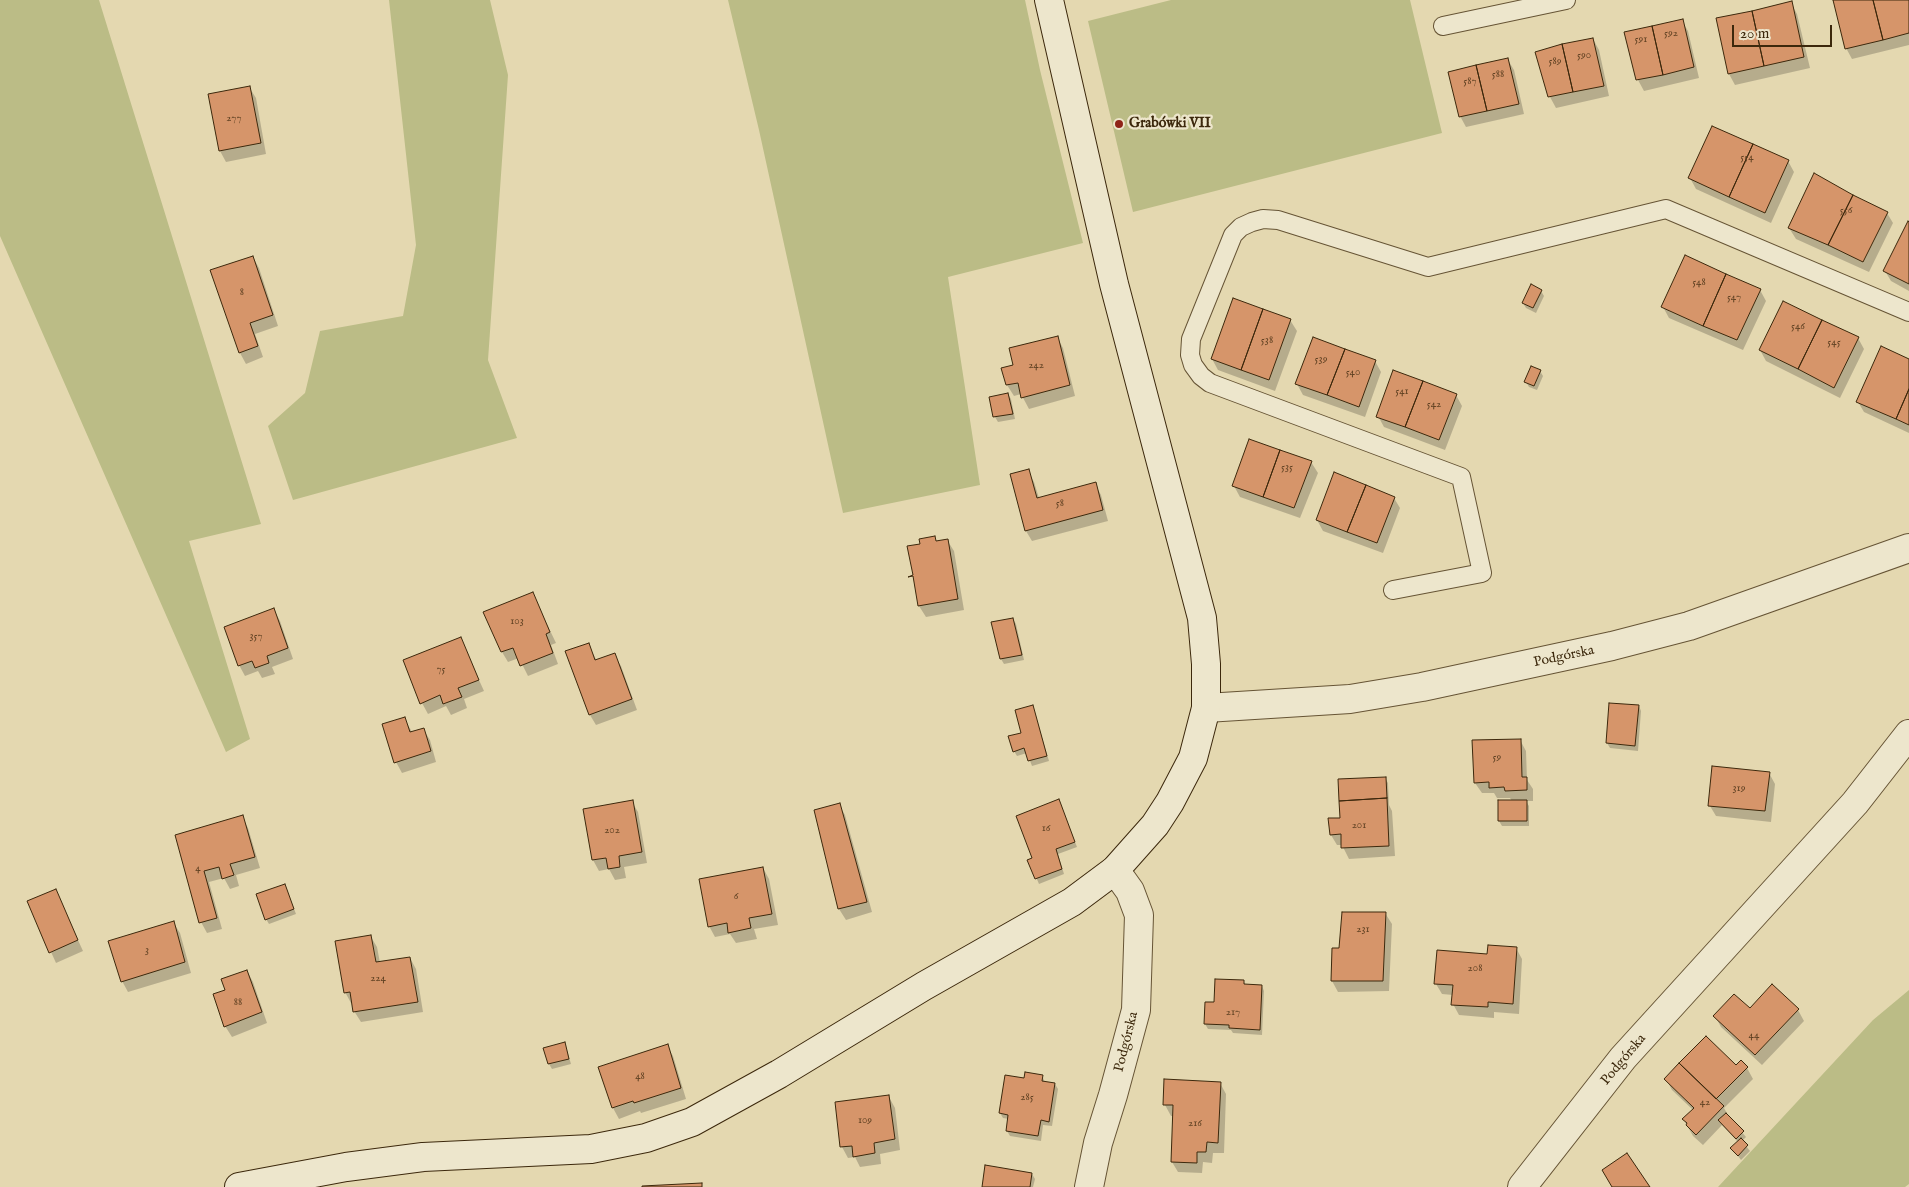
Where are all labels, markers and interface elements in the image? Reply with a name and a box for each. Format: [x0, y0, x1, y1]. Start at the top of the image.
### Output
scale bar [1734, 15, 1834, 47]
text: 20 m [1740, 24, 1769, 43]
house number: 592 [1664, 27, 1678, 41]
house number: 591 [1635, 33, 1647, 47]
house number: 590 [1577, 49, 1591, 63]
house number: 589 [1548, 55, 1562, 69]
house number: 588 [1492, 68, 1504, 82]
house number: 587 [1463, 75, 1477, 89]
house number: 277 [226, 112, 242, 126]
place label: Grabówki VII [1129, 116, 1211, 132]
marker: Grabówki VII [1113, 118, 1125, 130]
house number: 554 [1740, 151, 1754, 165]
house number: 556 [1840, 204, 1852, 218]
house number: 548 [1692, 276, 1706, 290]
house number: 8 [240, 286, 244, 300]
house number: 547 [1727, 291, 1741, 305]
house number: 546 [1791, 320, 1805, 334]
house number: 538 [1261, 334, 1273, 348]
house number: 545 [1827, 336, 1841, 350]
house number: 539 [1315, 353, 1327, 367]
house number: 242 [1028, 359, 1044, 373]
house number: 540 [1346, 366, 1360, 380]
house number: 541 [1395, 385, 1409, 399]
house number: 542 [1427, 398, 1441, 412]
house number: 535 [1281, 461, 1293, 475]
house number: 58 [1056, 497, 1064, 511]
house number: 103 [510, 615, 524, 629]
house number: 357 [249, 630, 263, 644]
street label: Podgórska [1532, 642, 1596, 672]
house number: 75 [436, 663, 446, 677]
house number: 59 [1493, 751, 1501, 765]
house number: 319 [1732, 782, 1746, 796]
house number: 201 [1352, 819, 1366, 833]
house number: 16 [1042, 822, 1050, 836]
house number: 202 [604, 824, 620, 838]
house number: 4 [195, 862, 201, 876]
house number: 6 [734, 890, 738, 904]
house number: 231 [1356, 923, 1370, 937]
house number: 3 [145, 944, 149, 958]
house number: 208 [1468, 962, 1482, 976]
house number: 224 [370, 972, 386, 986]
house number: 88 [234, 996, 242, 1010]
house number: 217 [1226, 1006, 1240, 1020]
street label: Podgórska [1111, 1010, 1143, 1074]
house number: 44 [1749, 1029, 1759, 1043]
street label: Podgórska [1598, 1031, 1650, 1089]
house number: 48 [635, 1070, 645, 1084]
house number: 285 [1020, 1091, 1034, 1105]
house number: 42 [1700, 1096, 1710, 1110]
house number: 109 [858, 1114, 872, 1128]
house number: 216 [1188, 1117, 1202, 1131]

